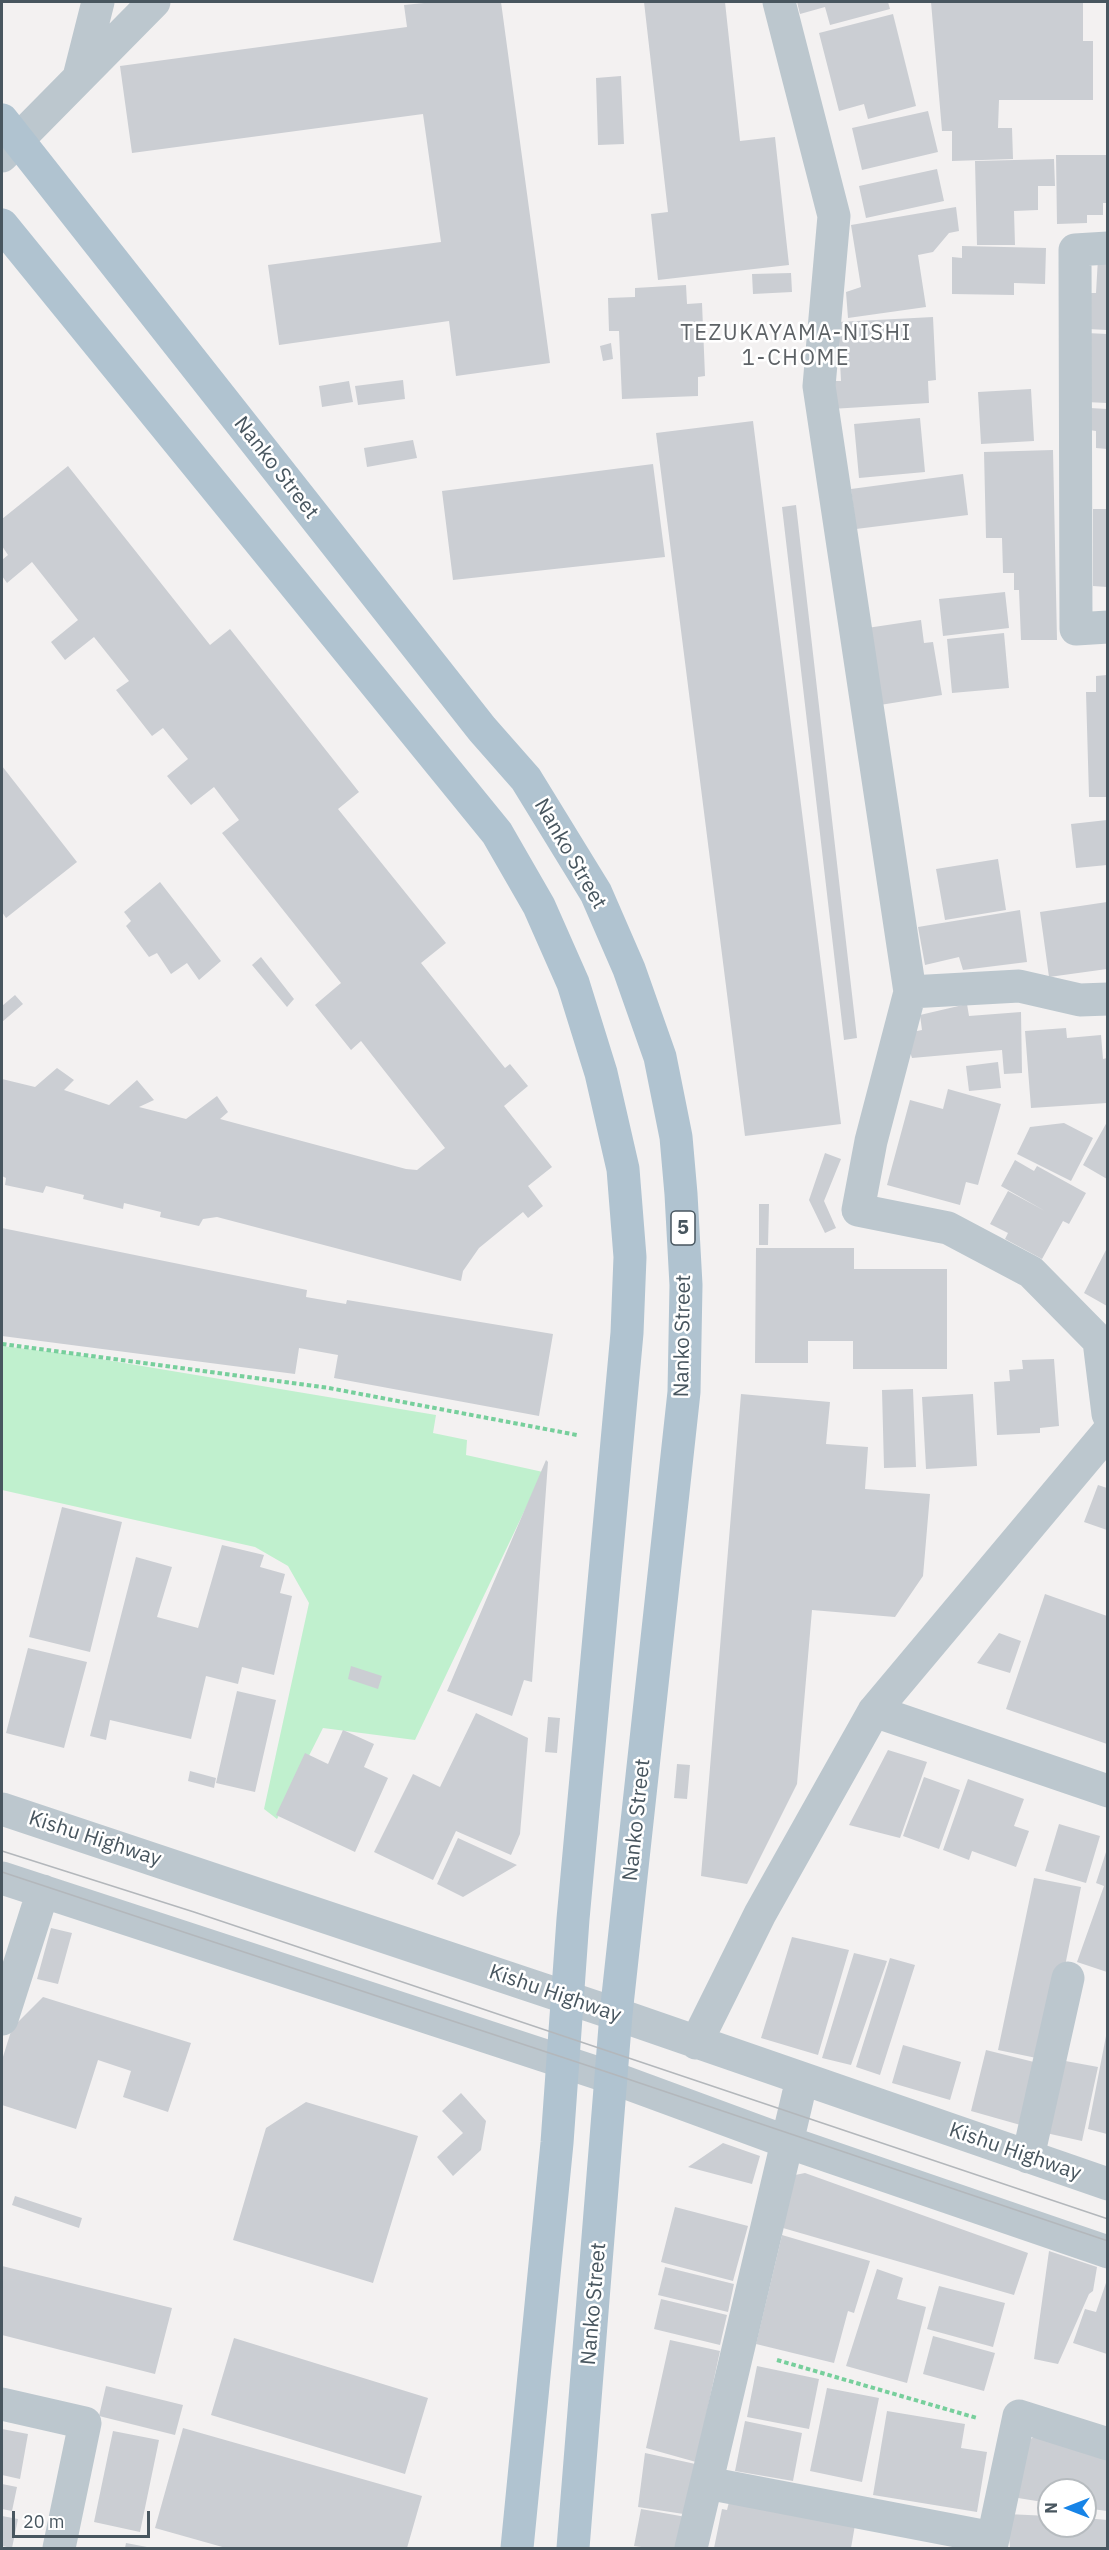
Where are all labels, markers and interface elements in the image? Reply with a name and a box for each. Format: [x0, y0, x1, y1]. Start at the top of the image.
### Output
district label: TEZUKAYAMA-NISHI 1-CHOME [680, 321, 912, 372]
street label: Nanko Street [228, 412, 324, 524]
street label: Nanko Street [528, 794, 612, 914]
road number: 5 [671, 1211, 695, 1245]
street label: Nanko Street [669, 1274, 697, 1398]
street label: Nanko Street [618, 1758, 656, 1882]
street label: Kishu Highway [25, 1806, 165, 1872]
street label: Kishu Highway [486, 1960, 624, 2028]
street label: Kishu Highway [946, 2118, 1084, 2186]
street label: Nanko Street [576, 2242, 612, 2366]
north arrow [1037, 2478, 1097, 2538]
scale bar [15, 2499, 153, 2537]
text: N [1041, 2502, 1061, 2514]
text: 20 m [23, 2510, 65, 2533]

